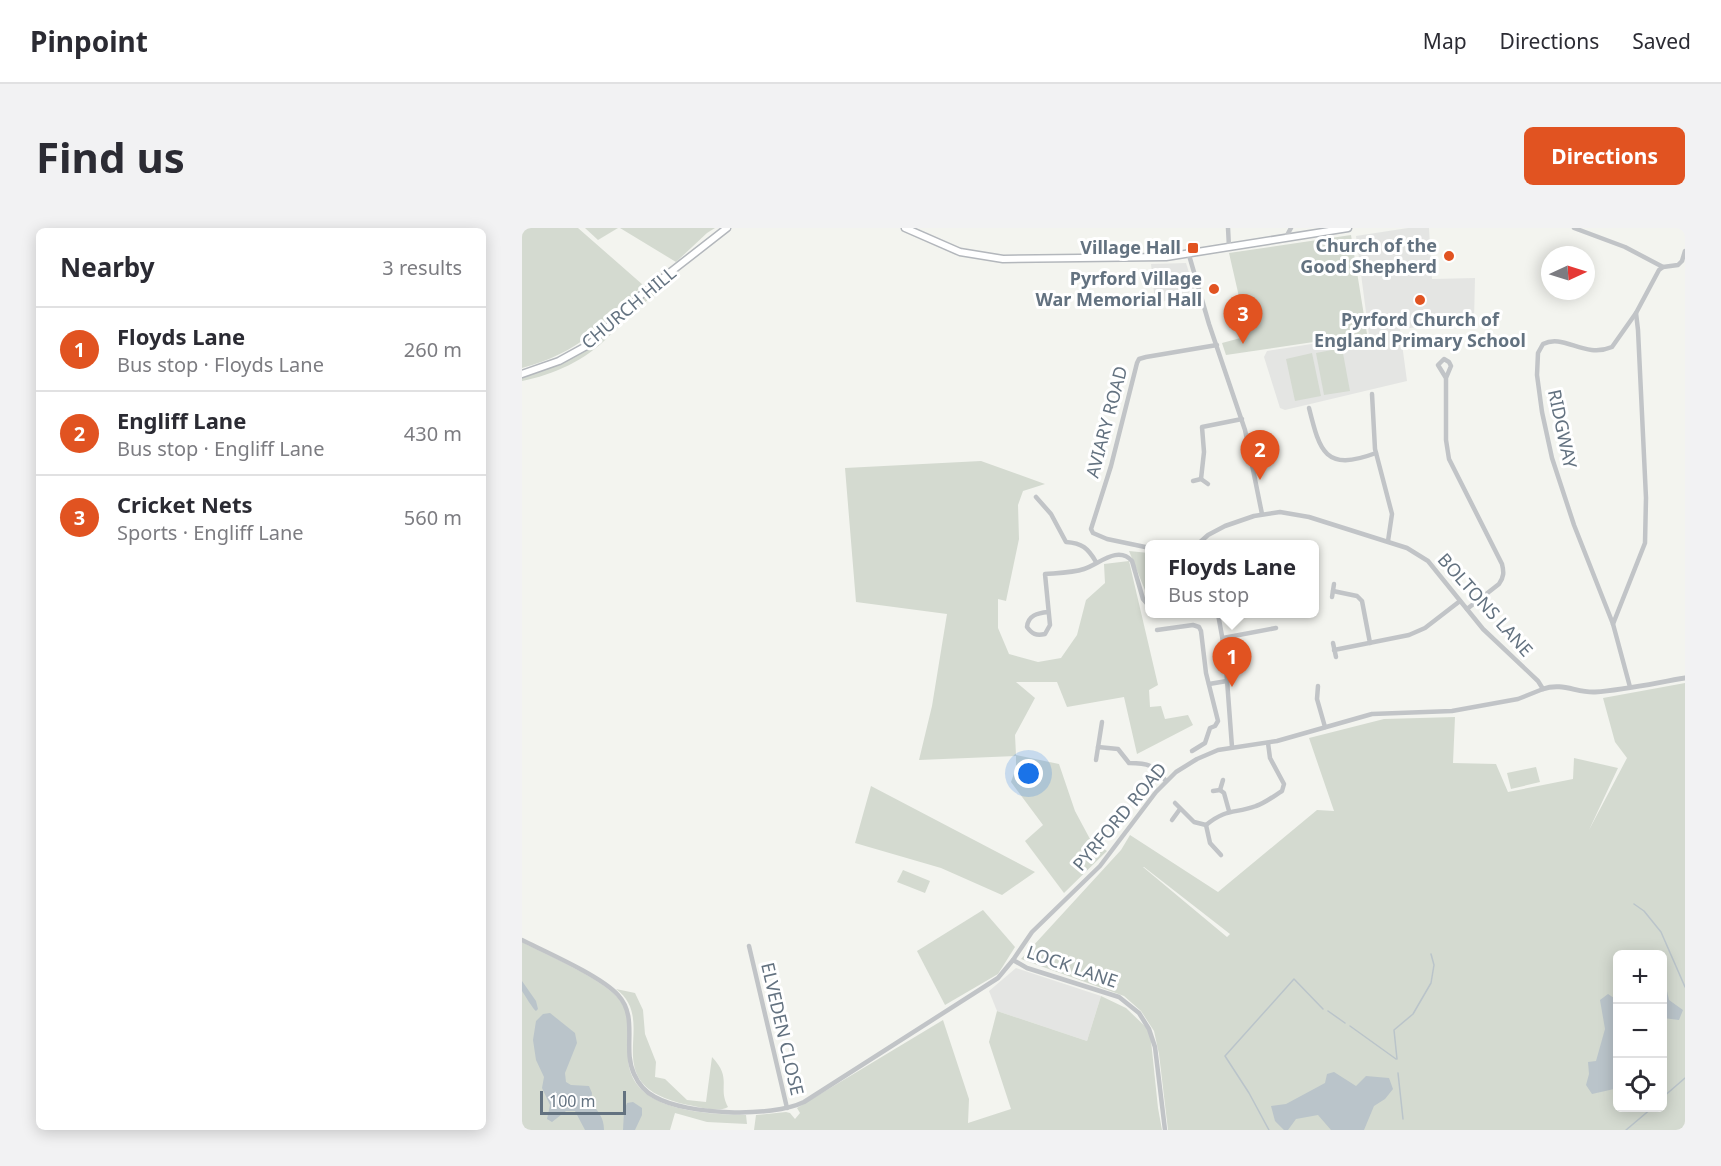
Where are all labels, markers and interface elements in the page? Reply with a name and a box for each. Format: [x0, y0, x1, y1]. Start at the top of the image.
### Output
text: Pinpoint [30, 22, 148, 60]
text: Map [1423, 27, 1467, 55]
text: Directions [1500, 27, 1599, 55]
text: Saved [1632, 27, 1691, 55]
button: Directions [1524, 127, 1685, 185]
text: Find us [36, 128, 185, 185]
place label: Church of the Good Shepherd [1300, 233, 1437, 278]
place label: Village Hall [1080, 235, 1181, 259]
marker: Village Hall [1186, 241, 1200, 255]
north arrow [1541, 246, 1595, 300]
text: Nearby [60, 249, 155, 285]
marker: Church of the Good Shepherd [1442, 249, 1456, 263]
text: 3 results [382, 254, 462, 281]
street label: CHURCH HILL [576, 261, 681, 354]
place label: Pyrford Village War Memorial Hall [1035, 266, 1202, 311]
marker: Pyrford Village War Memorial Hall [1207, 282, 1221, 296]
marker: Pyrford Church of England Primary School [1413, 293, 1427, 307]
pin: 3 [1224, 294, 1262, 344]
place label: Pyrford Church of England Primary School [1314, 307, 1526, 352]
text: Floyds Lane [117, 321, 245, 351]
text: 1 [74, 336, 85, 363]
text: 260 m [404, 336, 462, 363]
text: Bus stop · Floyds Lane [117, 351, 324, 378]
street label: AVIARY ROAD [1080, 363, 1132, 480]
street label: RIDGWAY [1543, 387, 1583, 471]
text: Engliff Lane [117, 405, 246, 435]
text: 2 [74, 420, 85, 447]
text: 430 m [404, 420, 462, 447]
pin: 2 [1240, 430, 1280, 480]
text: Bus stop · Engliff Lane [117, 435, 325, 462]
text: Cricket Nets [117, 489, 253, 519]
text: 3 [74, 504, 85, 531]
text: 560 m [404, 504, 462, 531]
text: Sports · Engliff Lane [117, 519, 304, 546]
popup [1145, 540, 1319, 618]
street label: BOLTONS LANE [1433, 547, 1539, 661]
text: Floyds Lane [1168, 551, 1296, 581]
text: Bus stop [1168, 581, 1249, 608]
pin: 1 [1212, 638, 1252, 687]
street label: PYRFORD ROAD [1067, 757, 1172, 875]
your location [1014, 759, 1043, 788]
street label: LOCK LANE [1024, 939, 1121, 993]
map controls [1613, 950, 1667, 1112]
button: + [1613, 950, 1667, 1004]
street label: ELVEDEN CLOSE [756, 960, 810, 1098]
button: − [1613, 1004, 1667, 1058]
button: locate [1613, 1058, 1667, 1112]
scale bar [540, 1088, 626, 1116]
text: 100 m [549, 1090, 596, 1112]

